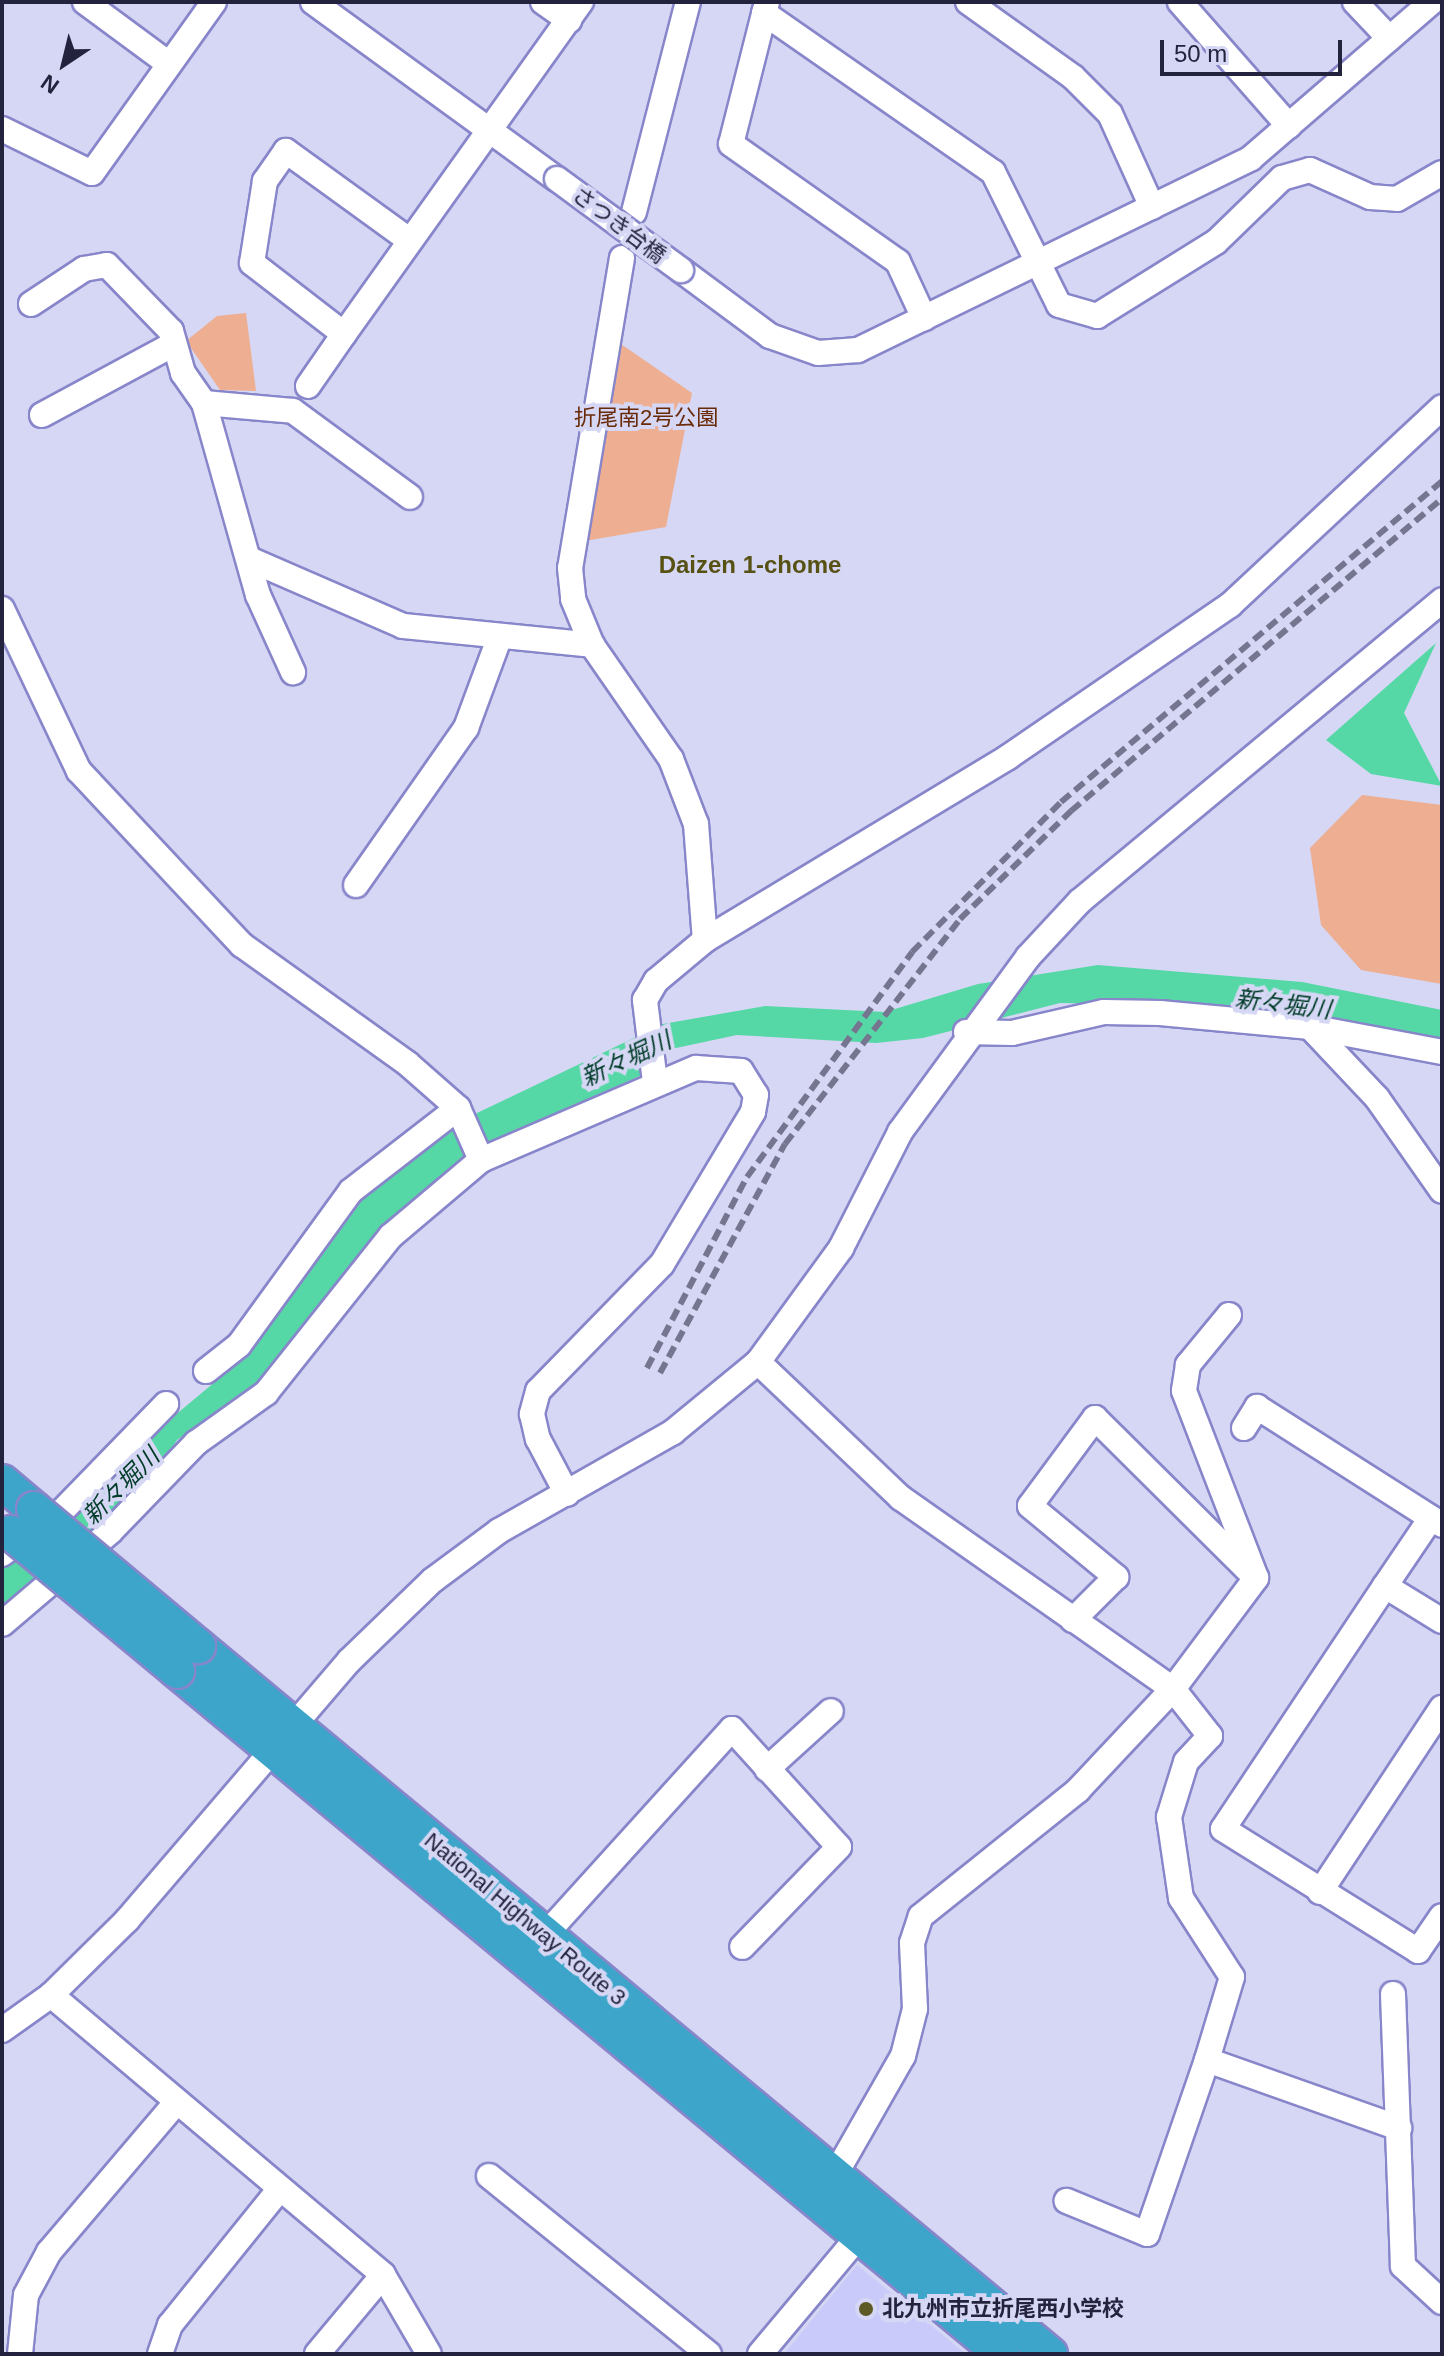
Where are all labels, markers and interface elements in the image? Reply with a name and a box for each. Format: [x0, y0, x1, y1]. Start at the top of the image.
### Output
north arrow [24, 24, 104, 104]
scale bar [1164, 24, 1346, 74]
text: 50 m [1174, 40, 1227, 67]
text: N [36, 69, 64, 99]
street label: さつき台橋 [567, 181, 671, 269]
park label: 折尾南2号公園 [574, 405, 718, 431]
district label: Daizen 1-chome [659, 551, 841, 579]
water label: 新々堀川 [1234, 984, 1332, 1024]
water label: 新々堀川 [576, 1026, 676, 1092]
water label: 新々堀川 [77, 1442, 165, 1530]
street label: National Highway Route 3 [419, 1827, 631, 2011]
place label: 北九州市立折尾西小学校 [882, 2296, 1124, 2322]
marker: 北九州市立折尾西小学校 [857, 2300, 875, 2318]

